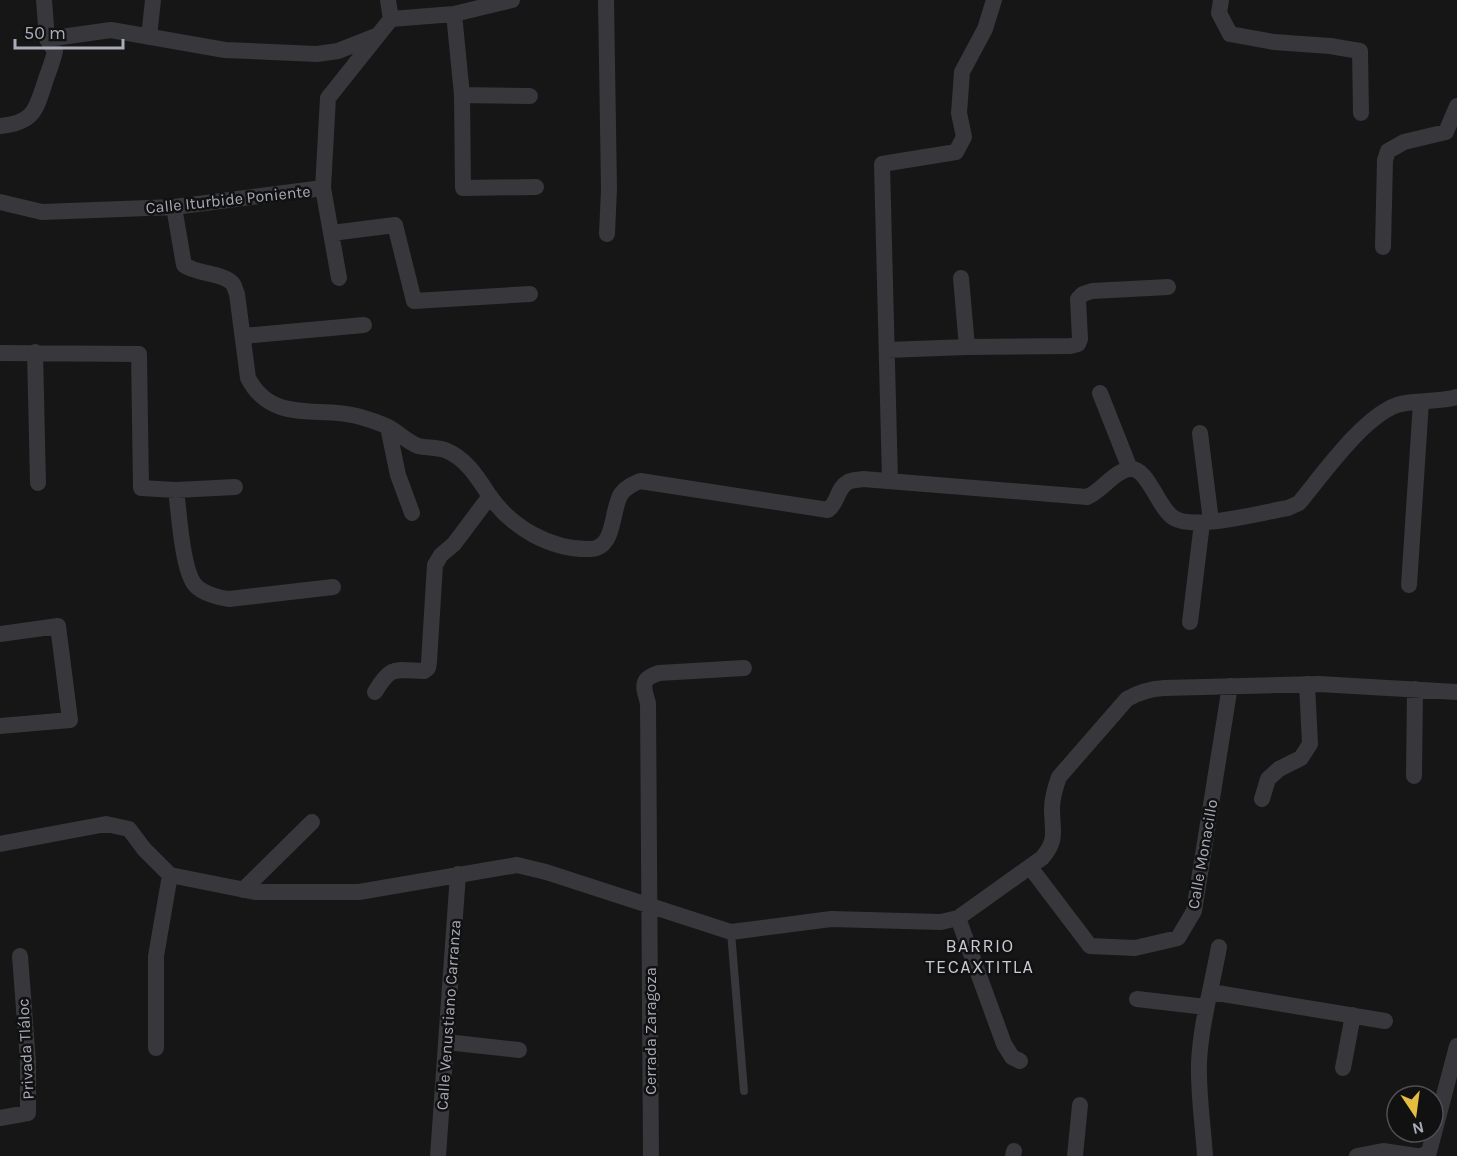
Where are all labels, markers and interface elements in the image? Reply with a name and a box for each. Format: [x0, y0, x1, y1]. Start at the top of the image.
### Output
scale bar [15, 12, 123, 50]
text: 50 m [24, 22, 66, 44]
street label: Calle Iturbide Poniente [145, 181, 311, 218]
street label: Calle Monacillo [1183, 798, 1221, 910]
street label: Calle Venustiano Carranza [432, 919, 465, 1111]
district label: BARRIO TECAXTITLA [926, 935, 1034, 978]
street label: Cerrada Zaragoza [641, 967, 660, 1095]
street label: Privada Tláloc [13, 998, 38, 1100]
north arrow [1385, 1084, 1445, 1144]
text: N [1411, 1118, 1426, 1139]

